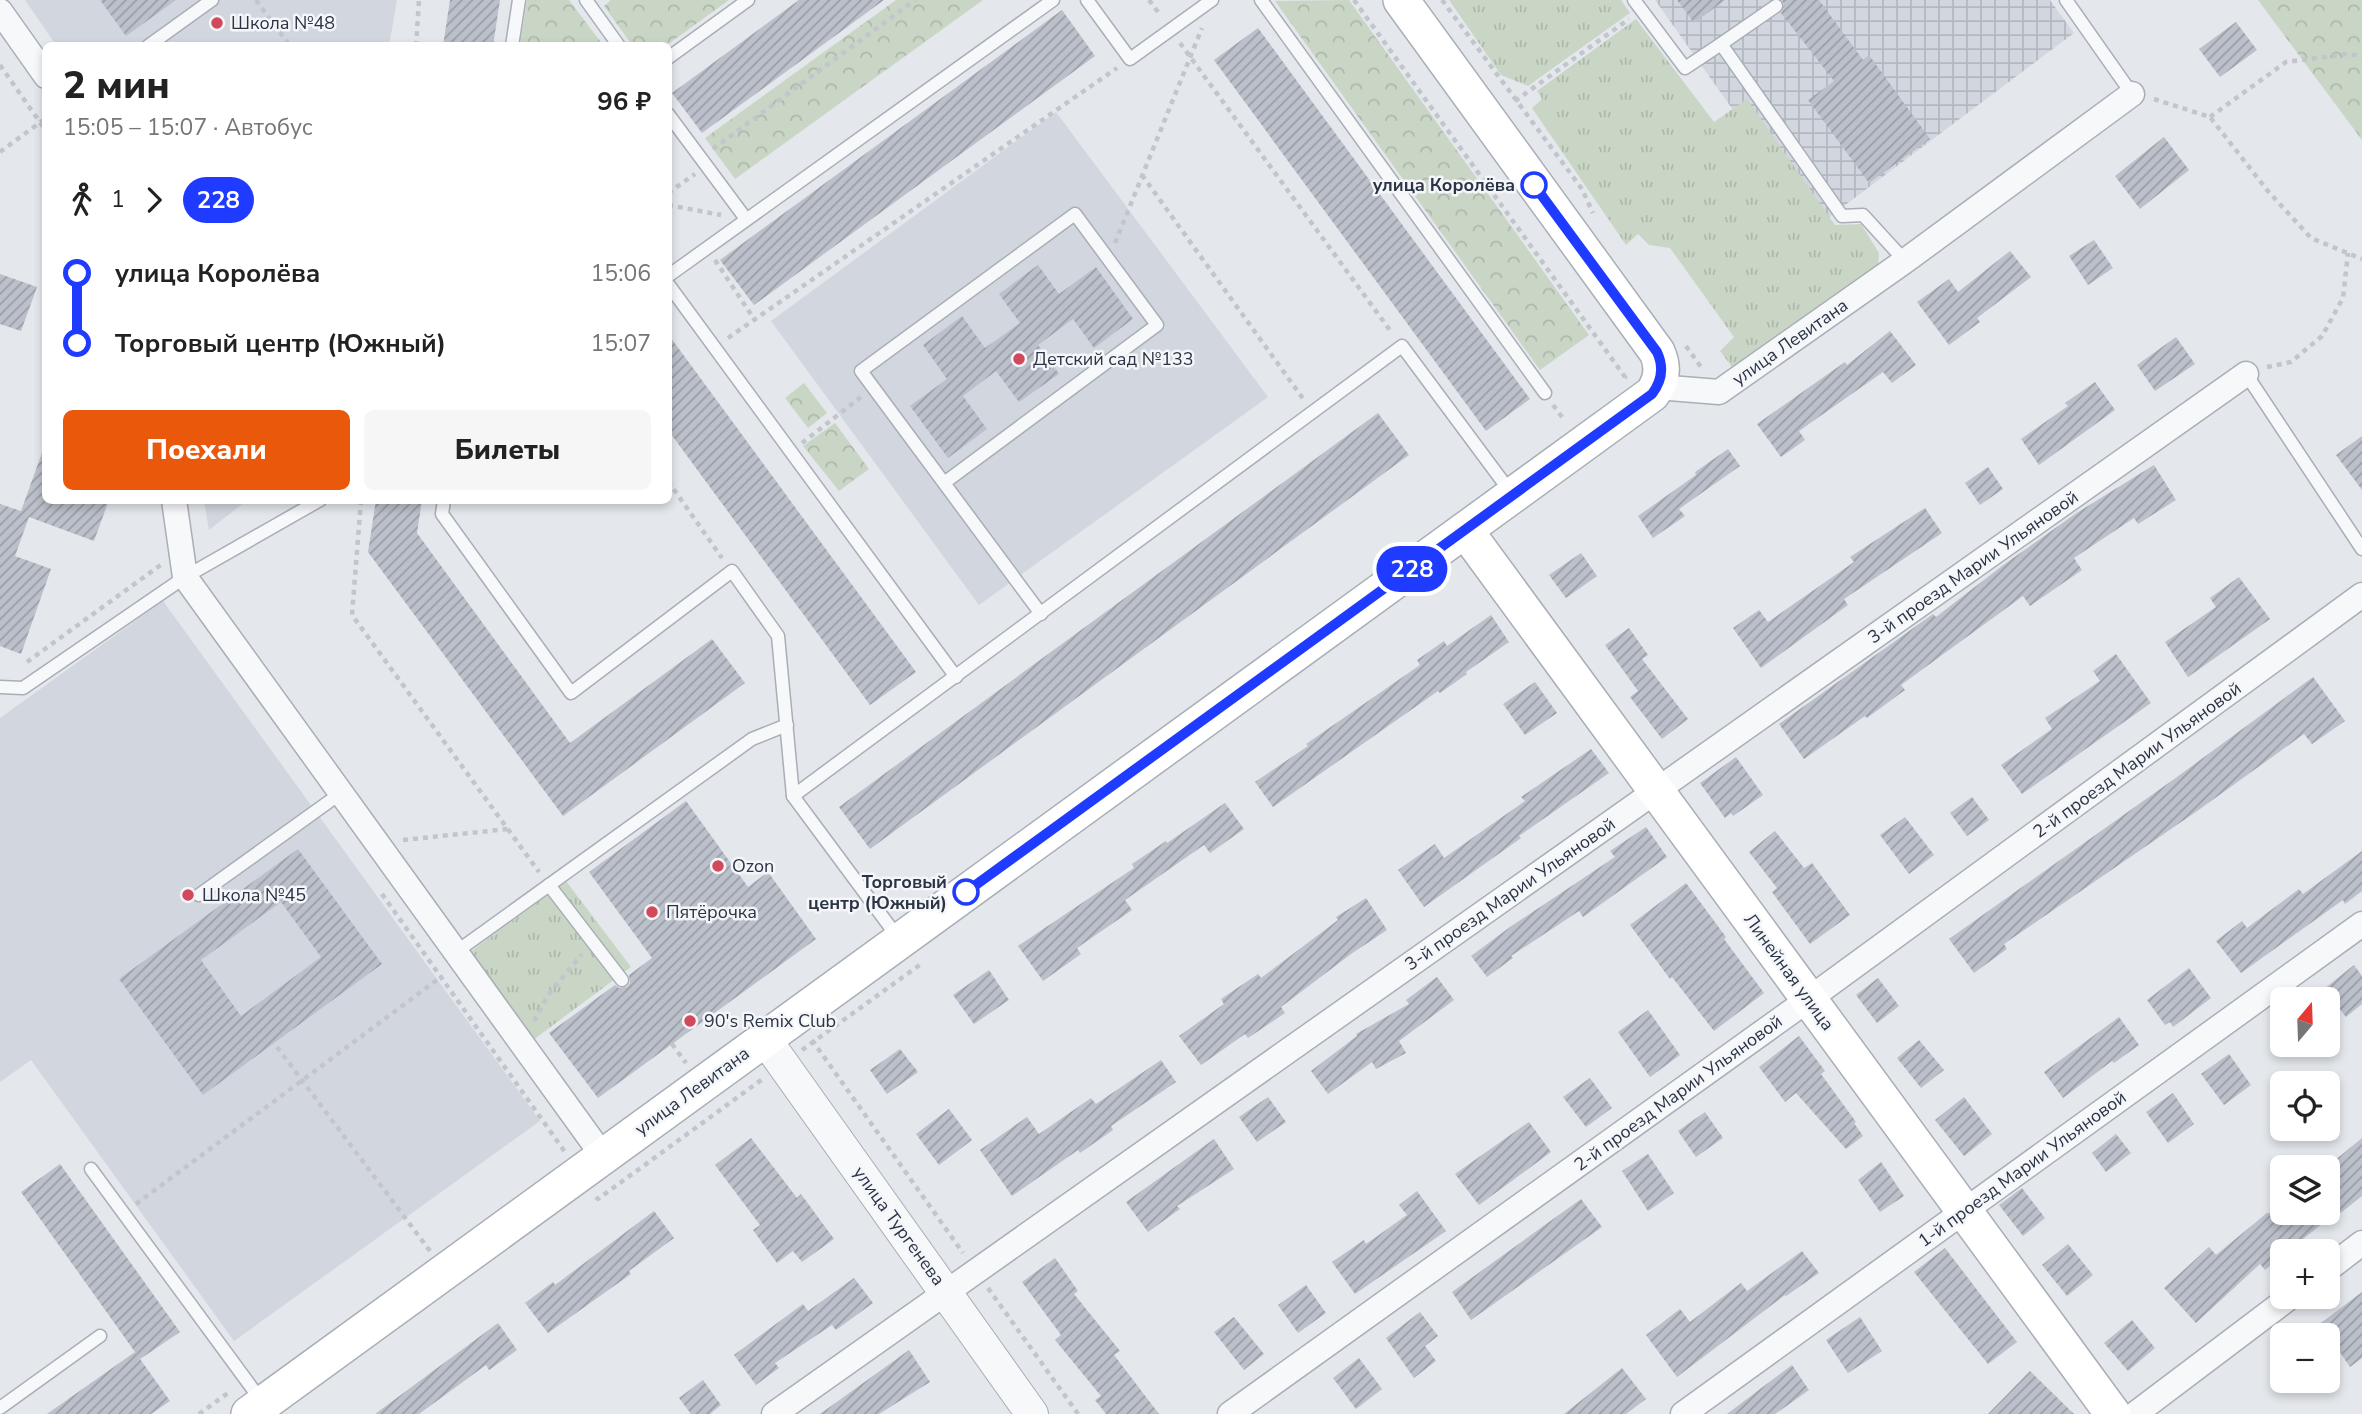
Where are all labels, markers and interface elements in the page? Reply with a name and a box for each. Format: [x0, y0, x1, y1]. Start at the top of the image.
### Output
place label: Школа №48 [231, 11, 335, 35]
marker: Школа №48 [209, 15, 225, 31]
text: 2 мин [63, 60, 170, 111]
text: 96 ₽ [597, 84, 651, 119]
text: 15:05 – 15:07 · Автобус [63, 112, 313, 143]
marker: улица Королёва [1521, 172, 1547, 198]
place label: улица Королёва [1373, 173, 1515, 197]
icon: walk [63, 181, 101, 219]
icon: forward [135, 181, 173, 219]
text: 1 [111, 184, 125, 215]
text: 228 [197, 184, 240, 216]
text: улица Королёва [115, 256, 320, 291]
text: 15:06 [591, 258, 651, 289]
street label: улица Левитана [1727, 293, 1853, 391]
text: Торговый центр (Южный) [115, 326, 446, 361]
text: 15:07 [591, 328, 651, 359]
place label: Детский сад №133 [1033, 347, 1194, 371]
marker: Детский сад №133 [1011, 351, 1027, 367]
button: Поехали [63, 410, 350, 490]
button: Билеты [364, 410, 651, 490]
street label: 3-й проезд Марии Ульяновой [1863, 485, 2083, 649]
line badge: 228 [1372, 546, 1452, 592]
text: 228 [1390, 553, 1434, 585]
street label: 2-й проезд Марии Ульяновой [2028, 676, 2246, 844]
street label: 3-й проезд Марии Ульяновой [1400, 812, 1620, 976]
place label: Ozon [732, 854, 774, 878]
marker: Ozon [710, 858, 726, 874]
place label: Торговый центр (Южный) [808, 870, 947, 915]
marker: Торговый центр (Южный) [953, 879, 979, 905]
place label: Школа №45 [202, 883, 306, 907]
marker: Школа №45 [180, 887, 196, 903]
place label: Пятёрочка [666, 900, 757, 924]
marker: Пятёрочка [644, 904, 660, 920]
street label: Линейная улица [1738, 909, 1840, 1035]
north arrow [2270, 987, 2340, 1057]
map controls [2270, 987, 2340, 1393]
place label: 90's Remix Club [704, 1009, 836, 1033]
street label: 2-й проезд Марии Ульяновой [1569, 1009, 1787, 1177]
marker: 90's Remix Club [682, 1013, 698, 1029]
street label: улица Левитана [630, 1041, 754, 1141]
button: locate [2270, 1071, 2340, 1141]
street label: 1-й проезд Марии Ульяновой [1913, 1085, 2131, 1253]
button: layers [2270, 1155, 2340, 1225]
street label: улица Тургенева [848, 1162, 950, 1290]
button: + [2270, 1239, 2340, 1309]
button: − [2270, 1323, 2340, 1393]

